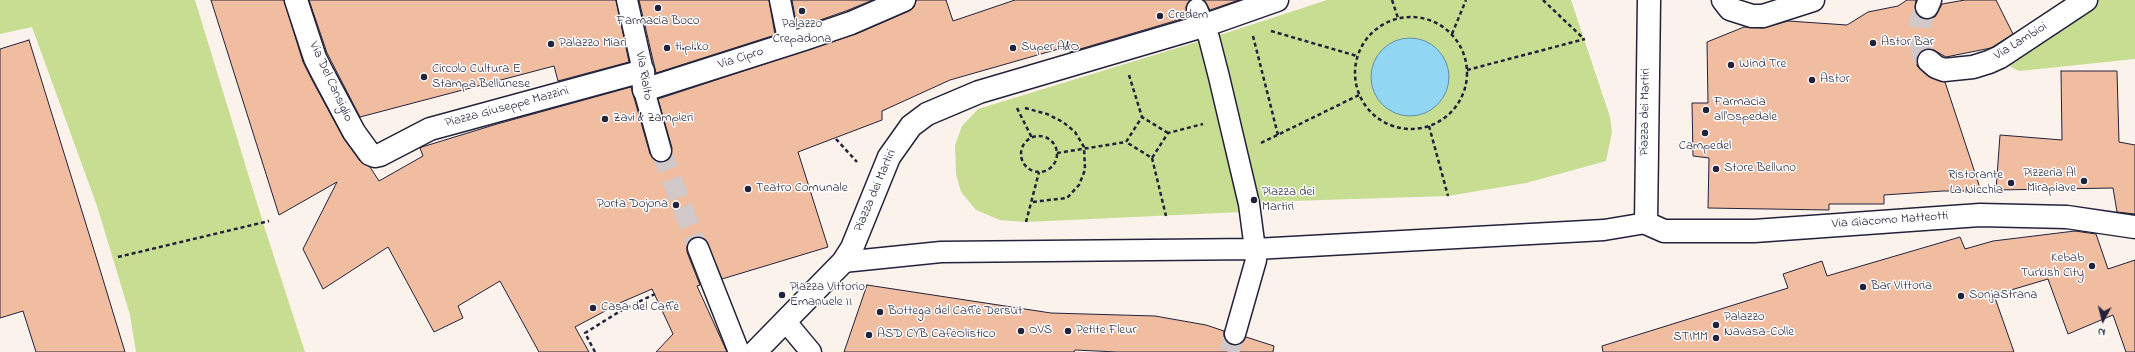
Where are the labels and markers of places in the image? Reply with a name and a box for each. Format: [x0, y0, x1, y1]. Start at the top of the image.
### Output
marker: Farmacia Boco [653, 3, 663, 13]
marker: Palazzo Crepadona [797, 6, 807, 16]
place label: Credem [1168, 8, 1208, 24]
marker: Credem [1155, 11, 1165, 21]
place label: Farmacia Boco [616, 14, 700, 30]
place label: Palazzo Crepadona [773, 17, 831, 48]
place label: Astor Bar [1881, 35, 1934, 51]
place label: Palazzo Miari [559, 36, 626, 52]
marker: Astor Bar [1868, 38, 1878, 48]
marker: Palazzo Miari [546, 39, 556, 49]
place label: ti.pi.ko [675, 40, 709, 56]
place label: Super A&O [1021, 40, 1079, 56]
marker: ti.pi.ko [662, 43, 672, 53]
marker: Super A&O [1008, 43, 1018, 53]
place label: Wind Tre [1739, 57, 1786, 73]
marker: Wind Tre [1726, 60, 1736, 70]
place label: Circolo Cultura E Stampa Bellunese [432, 62, 530, 93]
marker: Circolo Cultura E Stampa Bellunese [419, 72, 429, 82]
place label: Astor [1820, 72, 1850, 88]
marker: Astor [1807, 75, 1817, 85]
place label: Farmacia all'Ospedale [1714, 95, 1777, 126]
marker: Farmacia all'Ospedale [1701, 105, 1711, 115]
place label: Zavi & Zampieri [613, 111, 693, 127]
marker: Zavi & Zampieri [600, 114, 610, 124]
marker: Campedel [1700, 128, 1710, 138]
place label: Campedel [1679, 139, 1731, 155]
place label: Store Belluno [1724, 161, 1796, 177]
marker: Store Belluno [1711, 164, 1721, 174]
place label: Pizzeria Al Mirapiave [2023, 166, 2076, 197]
place label: Ristorante La Nicchia [1948, 168, 2003, 199]
marker: Pizzeria Al Mirapiave [2079, 176, 2089, 186]
marker: Ristorante La Nicchia [2006, 178, 2016, 188]
place label: Teatro Comunale [756, 181, 848, 197]
marker: Teatro Comunale [743, 184, 753, 194]
place label: Piazza dei Martiri [1262, 185, 1315, 216]
marker: Piazza dei Martiri [1249, 195, 1259, 205]
place label: Porta Dojona [597, 197, 668, 213]
marker: Porta Dojona [671, 200, 681, 210]
place label: Kebab Turkish City [2021, 251, 2084, 282]
marker: Kebab Turkish City [2087, 261, 2097, 271]
place label: Bar Vittoria [1871, 279, 1932, 295]
place label: Piazza Vittorio Emanuele II [790, 280, 865, 311]
marker: Bar Vittoria [1858, 282, 1868, 292]
place label: SonjaStrana [1969, 288, 2037, 304]
marker: Piazza Vittorio Emanuele II [777, 290, 787, 300]
marker: SonjaStrana [1956, 291, 1966, 301]
place label: Casa del Caffè [601, 300, 679, 316]
marker: Casa del Caffè [588, 303, 598, 313]
place label: Bottega del Caffè Dersut [888, 304, 1022, 320]
marker: Bottega del Caffè Dersut [875, 307, 885, 317]
place label: Palazzo Navasa-Colle [1724, 310, 1794, 341]
marker: Palazzo Navasa-Colle [1711, 320, 1721, 330]
place label: OVS [1029, 323, 1052, 339]
place label: Petite Fleur [1076, 323, 1137, 339]
marker: OVS [1016, 326, 1026, 336]
marker: Petite Fleur [1063, 326, 1073, 336]
place label: ASD CYB CafèOlistico [877, 327, 995, 343]
marker: ASD CYB CafèOlistico [864, 330, 874, 340]
place label: STIMM [1673, 330, 1708, 346]
marker: STIMM [1711, 333, 1721, 343]

